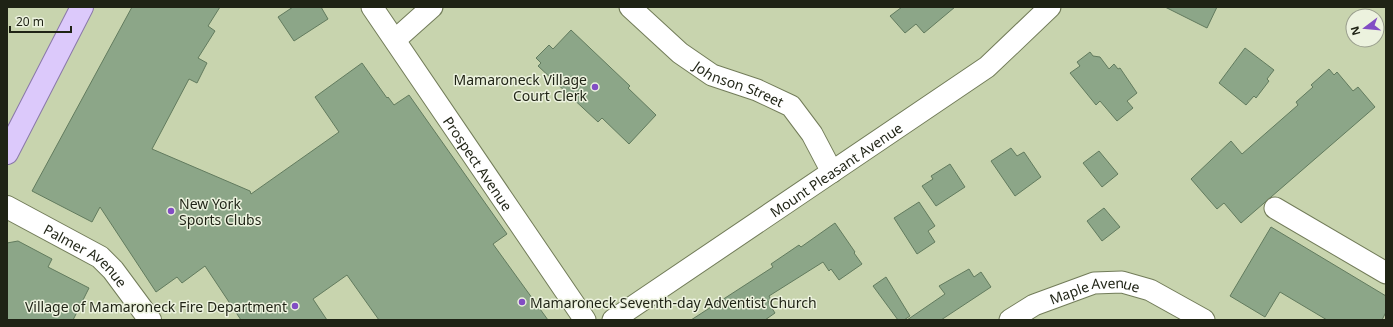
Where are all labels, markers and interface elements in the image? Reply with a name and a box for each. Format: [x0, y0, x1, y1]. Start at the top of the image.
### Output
scale bar [10, 8, 71, 34]
north arrow [1345, 8, 1385, 48]
text: 20 m [16, 13, 44, 30]
text: N [1346, 25, 1363, 37]
street label: Johnson Street [689, 55, 787, 111]
place label: Mamaroneck Village Court Clerk [454, 70, 588, 105]
marker: Mamaroneck Village Court Clerk [590, 82, 600, 92]
street label: Prospect Avenue [439, 112, 517, 214]
street label: Mount Pleasant Avenue [766, 118, 906, 221]
place label: New York Sports Clubs [179, 194, 262, 229]
marker: New York Sports Clubs [166, 206, 176, 216]
street label: Palmer Avenue [41, 219, 132, 291]
street label: Maple Avenue [1047, 272, 1143, 308]
place label: Mamaroneck Seventh-day Adventist Church [530, 293, 817, 312]
place label: Village of Mamaroneck Fire Department [25, 297, 287, 316]
marker: Mamaroneck Seventh-day Adventist Church [517, 297, 527, 307]
marker: Village of Mamaroneck Fire Department [290, 301, 300, 311]

